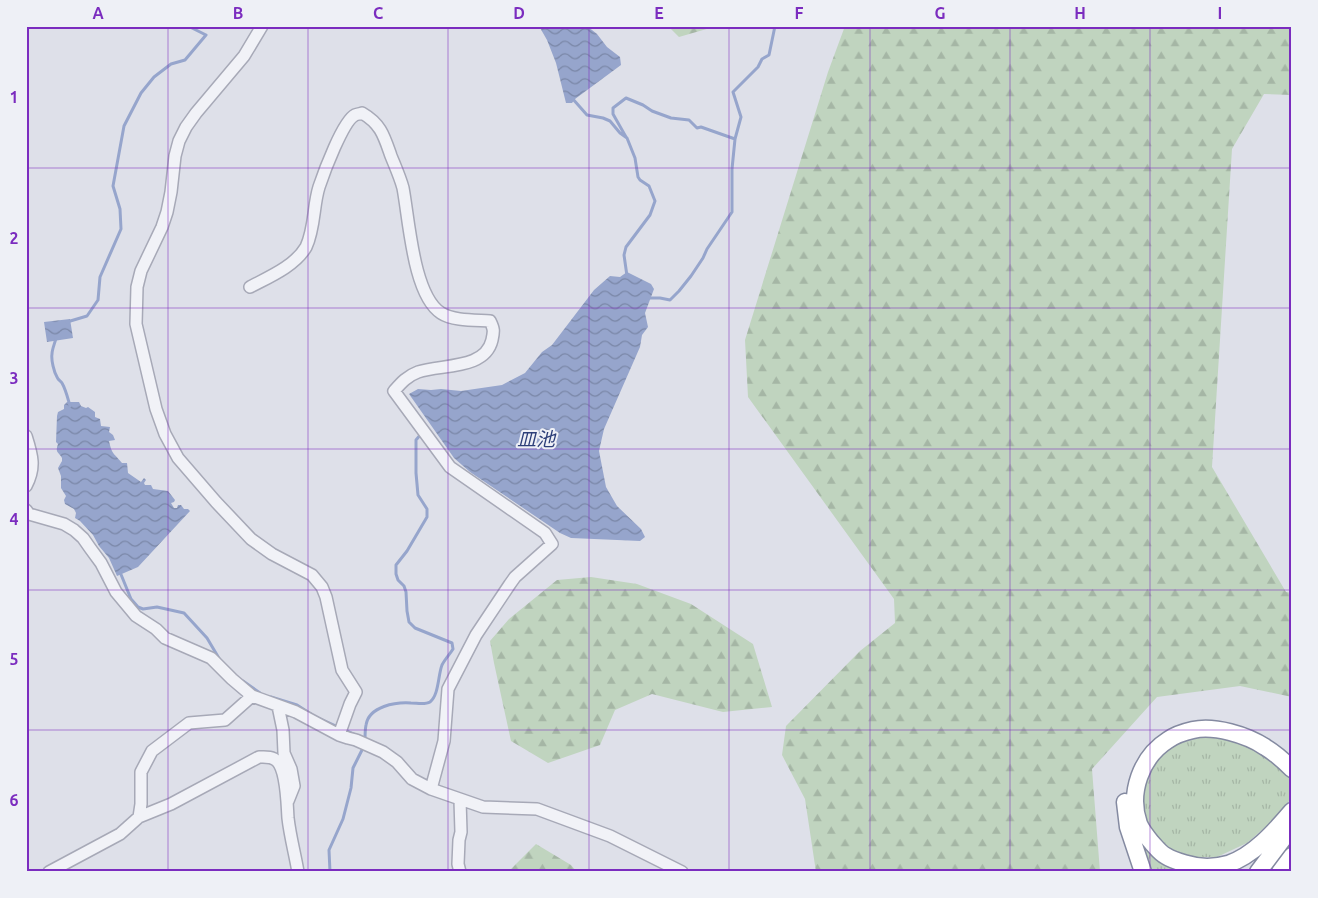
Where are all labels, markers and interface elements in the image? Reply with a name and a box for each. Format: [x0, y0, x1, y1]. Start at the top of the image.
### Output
text: A [92, 4, 104, 22]
text: B [233, 4, 243, 22]
text: C [373, 4, 383, 22]
text: D [513, 4, 525, 22]
text: E [654, 4, 664, 22]
text: F [795, 4, 804, 22]
text: G [934, 4, 946, 22]
text: H [1074, 4, 1086, 22]
text: I [1218, 4, 1222, 22]
text: 1 [9, 88, 19, 106]
text: 2 [9, 229, 19, 247]
text: 3 [9, 369, 19, 387]
water label: 皿池 [517, 428, 557, 450]
text: 4 [9, 510, 19, 528]
text: 5 [9, 650, 19, 668]
text: 6 [9, 791, 19, 809]

